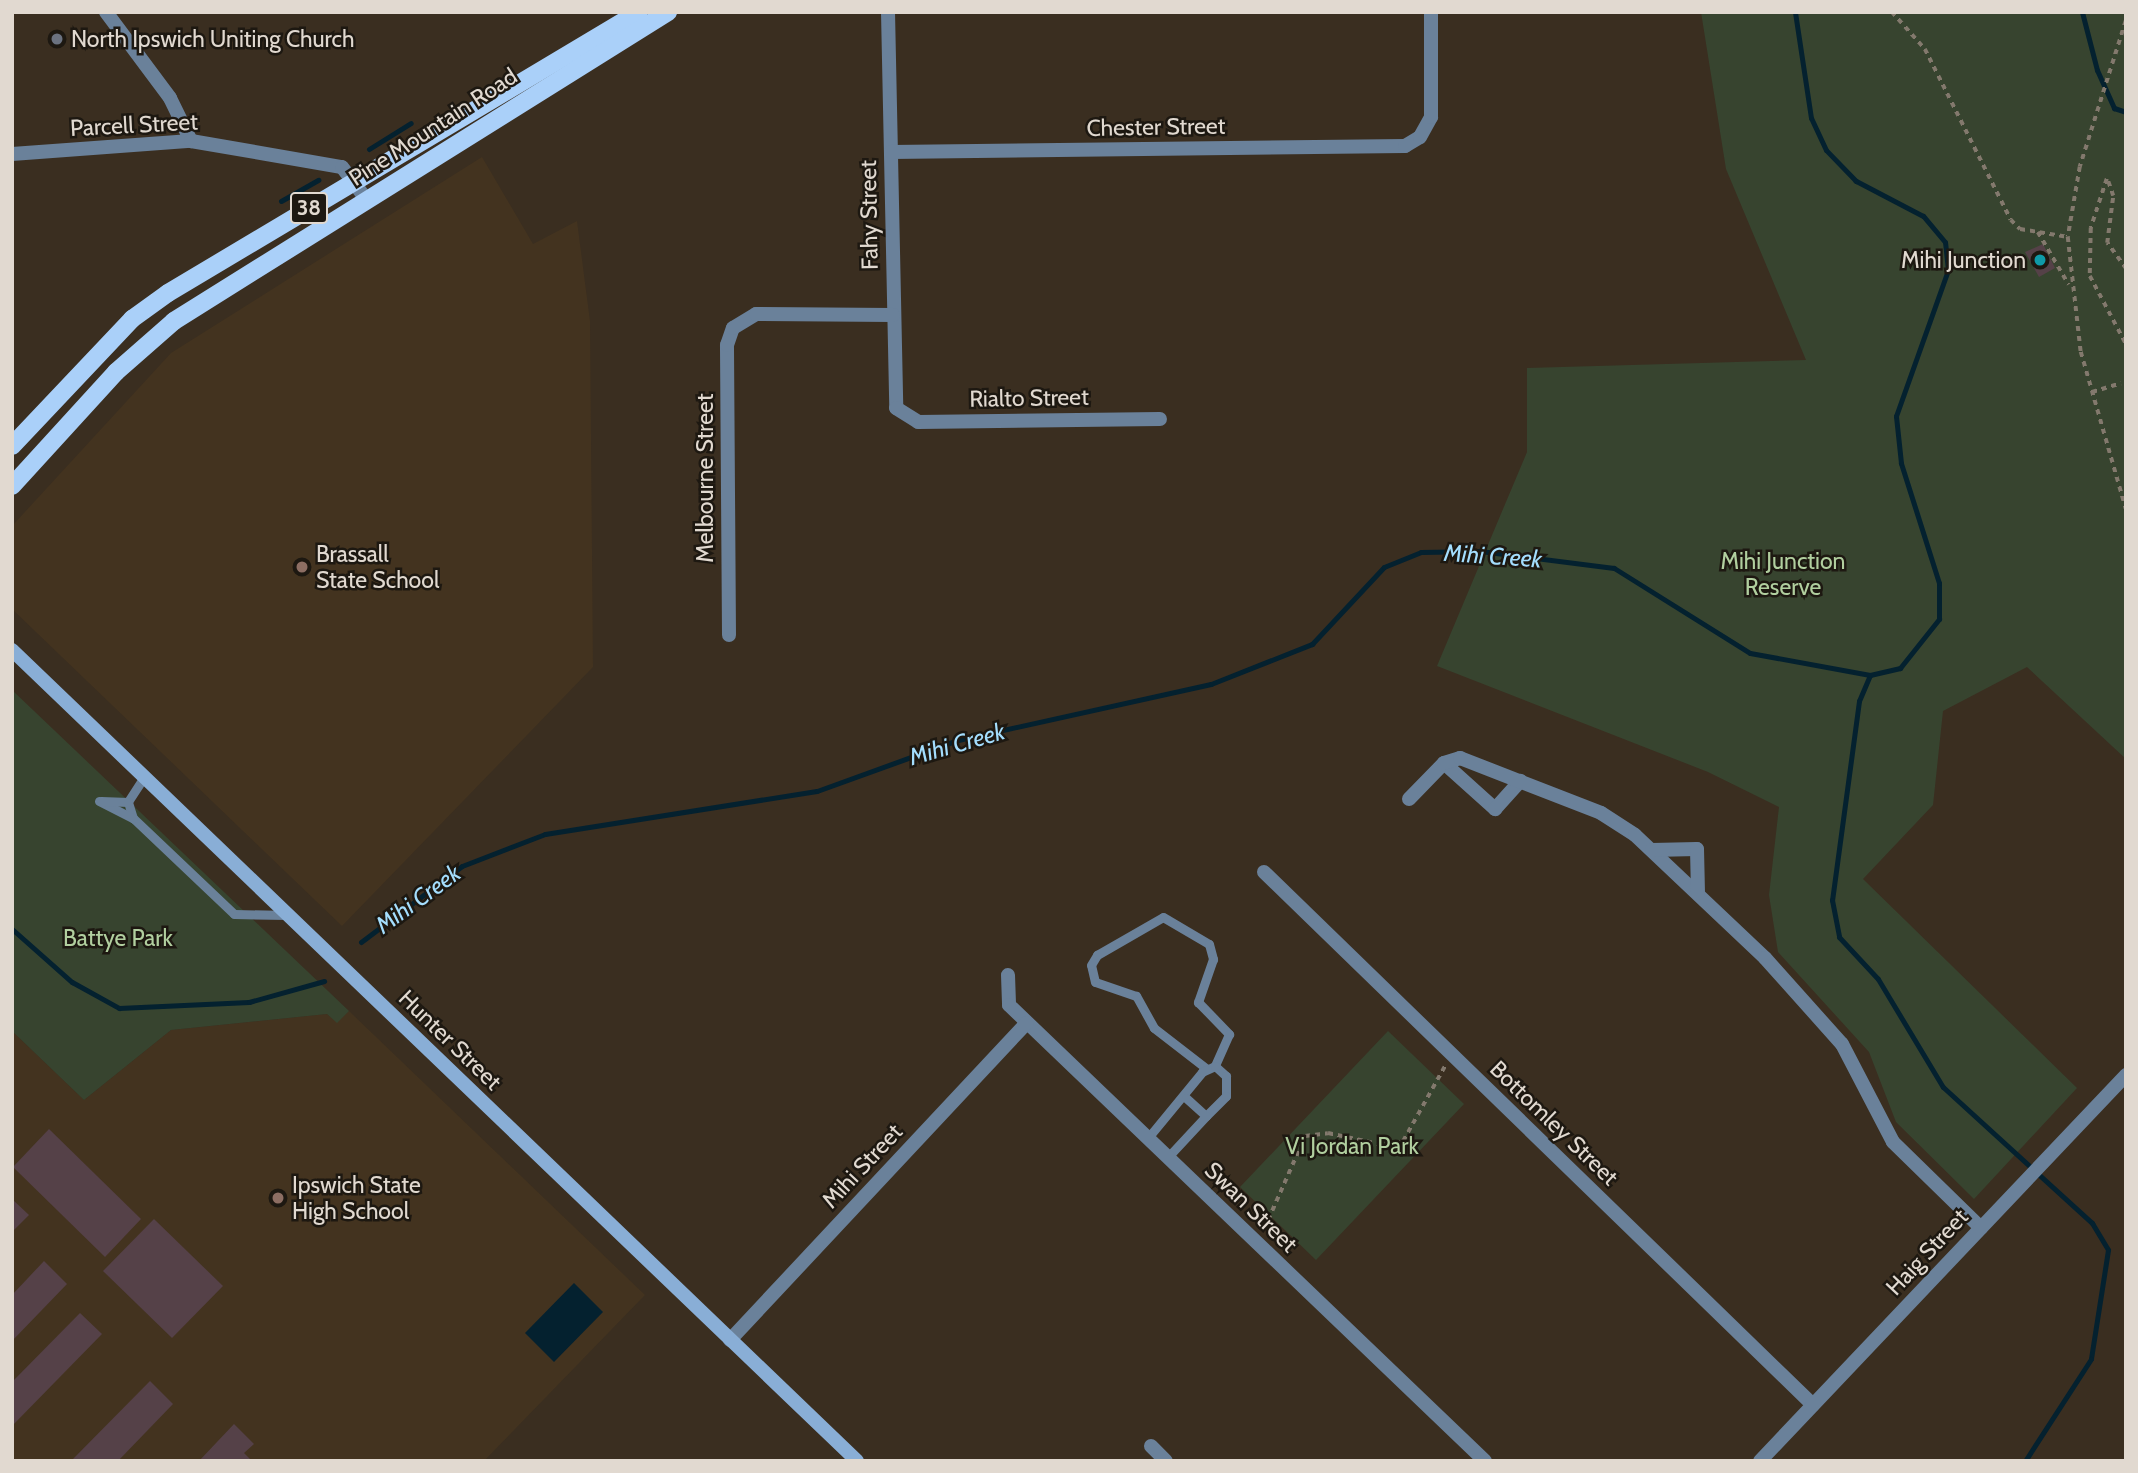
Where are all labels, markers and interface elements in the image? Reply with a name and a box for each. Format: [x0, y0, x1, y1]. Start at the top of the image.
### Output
place label: North Ipswich Uniting Church [71, 25, 354, 53]
marker: North Ipswich Uniting Church [49, 31, 65, 47]
street label: Pine Mountain Road [344, 62, 522, 192]
street label: Parcell Street [69, 108, 199, 142]
street label: Chester Street [1086, 112, 1226, 142]
street label: Fahy Street [854, 160, 884, 270]
road number: 38 [290, 190, 328, 226]
place label: Mihi Junction [1901, 246, 2026, 274]
marker: Mihi Junction [2032, 252, 2048, 268]
street label: Rialto Street [969, 383, 1089, 413]
street label: Melbourne Street [691, 393, 719, 563]
water label: Mihi Creek [1443, 538, 1543, 574]
place label: Brassall State School [316, 540, 439, 594]
park label: Mihi Junction Reserve [1721, 547, 1845, 601]
marker: Brassall State School [294, 559, 310, 575]
water label: Mihi Creek [906, 717, 1008, 771]
water label: Mihi Creek [370, 859, 466, 939]
park label: Battye Park [63, 924, 173, 952]
street label: Hunter Street [393, 984, 507, 1096]
street label: Bottomley Street [1484, 1055, 1624, 1191]
street label: Mihi Street [816, 1118, 908, 1214]
park label: Vi Jordan Park [1285, 1132, 1419, 1160]
street label: Swan Street [1199, 1156, 1303, 1258]
place label: Ipswich State High School [292, 1171, 421, 1225]
marker: Ipswich State High School [270, 1190, 286, 1206]
street label: Haig Street [1880, 1203, 1974, 1301]

